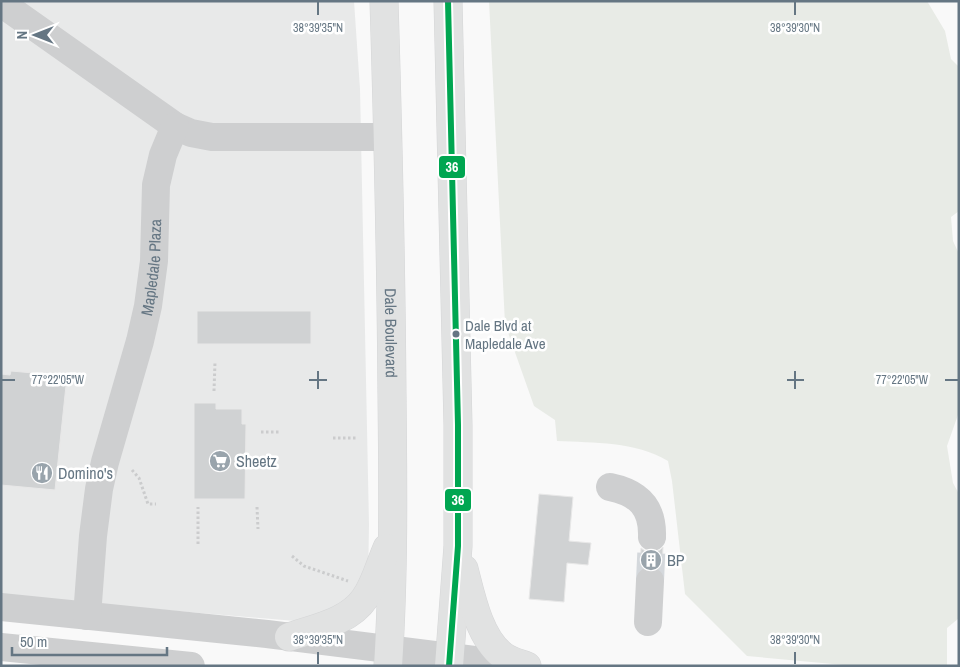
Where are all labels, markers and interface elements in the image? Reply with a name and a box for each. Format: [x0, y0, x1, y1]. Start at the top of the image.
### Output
north arrow [10, 10, 60, 60]
text: 38°39'35"N [293, 20, 343, 36]
text: 38°39'30"N [770, 20, 820, 36]
text: N [13, 31, 31, 39]
line badge: 36 [438, 155, 466, 179]
text: 36 [446, 158, 458, 176]
street label: Mapledale Plaza [135, 218, 166, 318]
street label: Dale Boulevard [380, 288, 403, 378]
place label: Dale Blvd at Mapledale Ave [465, 315, 546, 354]
marker: Dale Blvd at Mapledale Ave [451, 329, 461, 339]
text: 77°22'05"W [32, 372, 85, 388]
text: 77°22'05"W [876, 372, 929, 388]
supermarket icon: Sheetz [208, 449, 232, 473]
place label: Sheetz [236, 450, 277, 472]
restaurant icon: Domino's [30, 461, 54, 485]
place label: Domino's [58, 462, 113, 484]
line badge: 36 [444, 488, 472, 512]
text: 36 [452, 491, 464, 509]
building icon: BP [639, 548, 663, 572]
place label: BP [667, 549, 685, 571]
scale bar [12, 624, 168, 656]
text: 50 m [20, 631, 47, 652]
text: 38°39'35"N [293, 632, 343, 648]
text: 38°39'30"N [770, 632, 820, 648]

